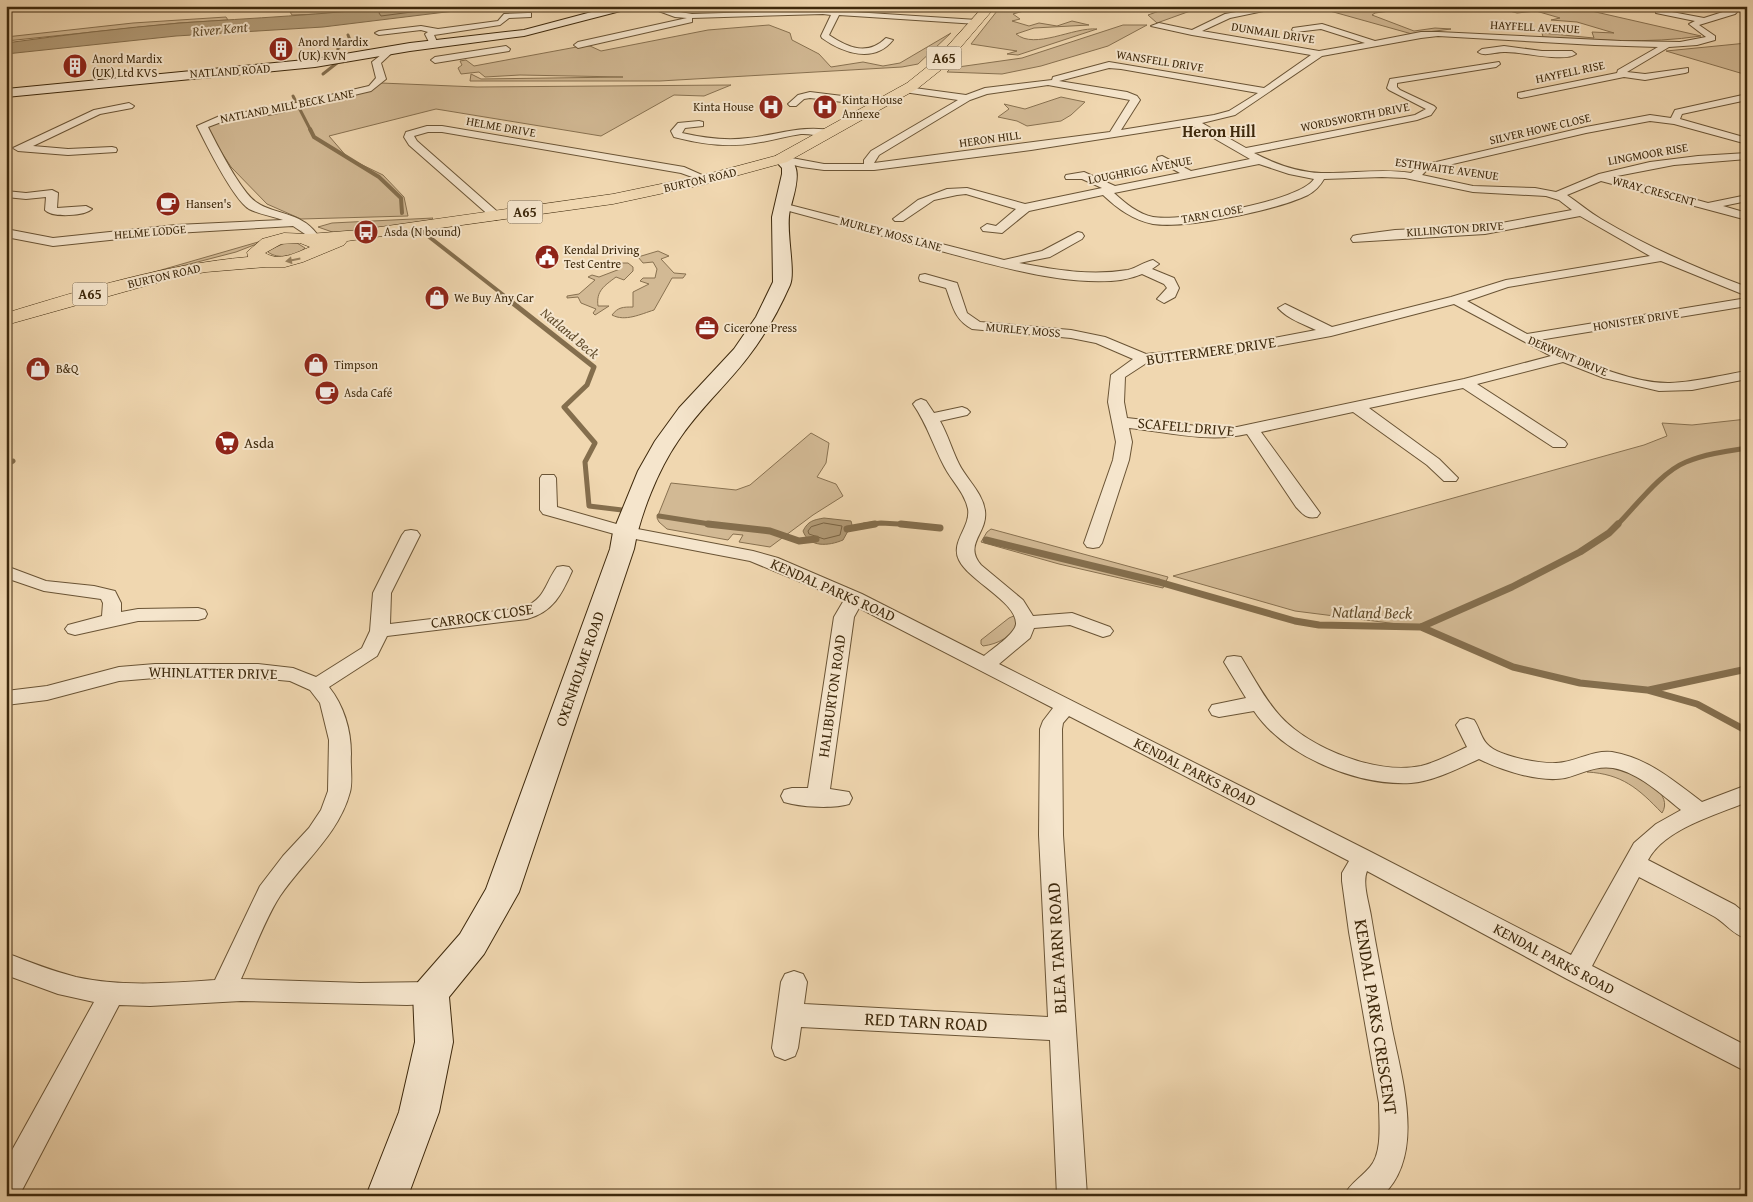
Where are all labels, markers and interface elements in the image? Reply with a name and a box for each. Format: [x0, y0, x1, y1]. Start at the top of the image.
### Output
street label: HAYFELL AVENUE [1490, 16, 1580, 37]
water label: River Kent [190, 17, 249, 41]
street label: DUNMAIL DRIVE [1230, 18, 1316, 47]
place label: Anord Mardix (UK) KVN [298, 33, 369, 64]
building icon: Anord Mardix (UK) KVN [268, 36, 294, 62]
street label: WANSFELL DRIVE [1115, 45, 1205, 76]
road number: A65 [926, 46, 962, 70]
place label: Anord Mardix (UK) Ltd KVS [92, 50, 163, 81]
building icon: Anord Mardix (UK) Ltd KVS [62, 53, 88, 79]
street label: HAYFELL RISE [1534, 56, 1606, 87]
street label: NATLAND ROAD [189, 59, 271, 82]
street label: NATLAND MILL BECK LANE [218, 84, 355, 127]
place label: Kinta House Annexe [842, 91, 903, 122]
hospital icon: Kinta House [758, 94, 784, 120]
hospital icon: Kinta House Annexe [812, 94, 838, 120]
place label: Kinta House [693, 98, 754, 115]
street label: WORDSWORTH DRIVE [1299, 98, 1411, 135]
street label: SILVER HOWE CLOSE [1488, 109, 1592, 148]
street label: HELME DRIVE [465, 112, 537, 141]
district label: Heron Hill [1182, 119, 1256, 143]
street label: HERON HILL [958, 126, 1022, 151]
street label: LINGMOOR RISE [1607, 138, 1689, 169]
street label: LOUGHRIGG AVENUE [1086, 151, 1193, 188]
street label: ESTHWAITE AVENUE [1394, 153, 1500, 184]
street label: BURTON ROAD [662, 163, 738, 196]
street label: WRAY CRESCENT [1611, 171, 1698, 210]
cafe icon: Hansen's [155, 191, 181, 217]
place label: Hansen's [186, 195, 232, 212]
road number: A65 [508, 200, 542, 223]
street label: TARN CLOSE [1180, 200, 1244, 227]
street label: MURLEY MOSS LANE [838, 212, 944, 255]
street label: KILLINGTON DRIVE [1406, 217, 1504, 240]
bus stop icon: Asda (N bound) [353, 219, 379, 245]
street label: HELME LODGE [113, 220, 187, 243]
place label: Asda (N bound) [384, 223, 461, 240]
place label: Kendal Driving Test Centre [564, 241, 639, 272]
public building icon: Kendal Driving Test Centre [534, 244, 560, 270]
one-way arrow [285, 256, 301, 264]
street label: BURTON ROAD [126, 259, 202, 292]
road number: A65 [72, 282, 108, 306]
shop icon: We Buy Any Car [424, 285, 450, 311]
place label: We Buy Any Car [454, 289, 534, 306]
water label: Natland Beck [537, 303, 604, 364]
street label: HONISTER DRIVE [1592, 304, 1680, 335]
office icon: Cicerone Press [694, 315, 720, 341]
street label: MURLEY MOSS [985, 318, 1061, 341]
place label: Cicerone Press [724, 319, 797, 336]
street label: BUTTERMERE DRIVE [1145, 331, 1277, 370]
street label: DERWENT DRIVE [1526, 331, 1611, 380]
shop icon: Timpson [303, 352, 329, 378]
shop icon: B&Q [25, 356, 51, 382]
place label: Timpson [334, 356, 378, 373]
place label: B&Q [56, 360, 79, 377]
cafe icon: Asda Café [314, 380, 340, 406]
place label: Asda Café [344, 384, 393, 401]
street label: SCAFELL DRIVE [1137, 412, 1236, 441]
supermarket icon: Asda [214, 430, 240, 456]
place label: Asda [244, 432, 274, 453]
street label: KENDAL PARKS ROAD [767, 553, 899, 627]
street label: CARROCK CLOSE [429, 598, 535, 633]
water label: Natland Beck [1331, 599, 1413, 625]
street label: OXENHOLME ROAD [550, 608, 609, 729]
street label: HALIBURTON ROAD [812, 633, 851, 759]
street label: WHINLATTER DRIVE [148, 661, 278, 684]
street label: KENDAL PARKS ROAD [1130, 732, 1260, 811]
street label: BLEA TARN ROAD [1040, 882, 1073, 1014]
street label: KENDAL PARKS CRESCENT [1348, 917, 1405, 1117]
street label: KENDAL PARKS ROAD [1490, 918, 1619, 999]
street label: RED TARN ROAD [864, 1005, 988, 1038]

